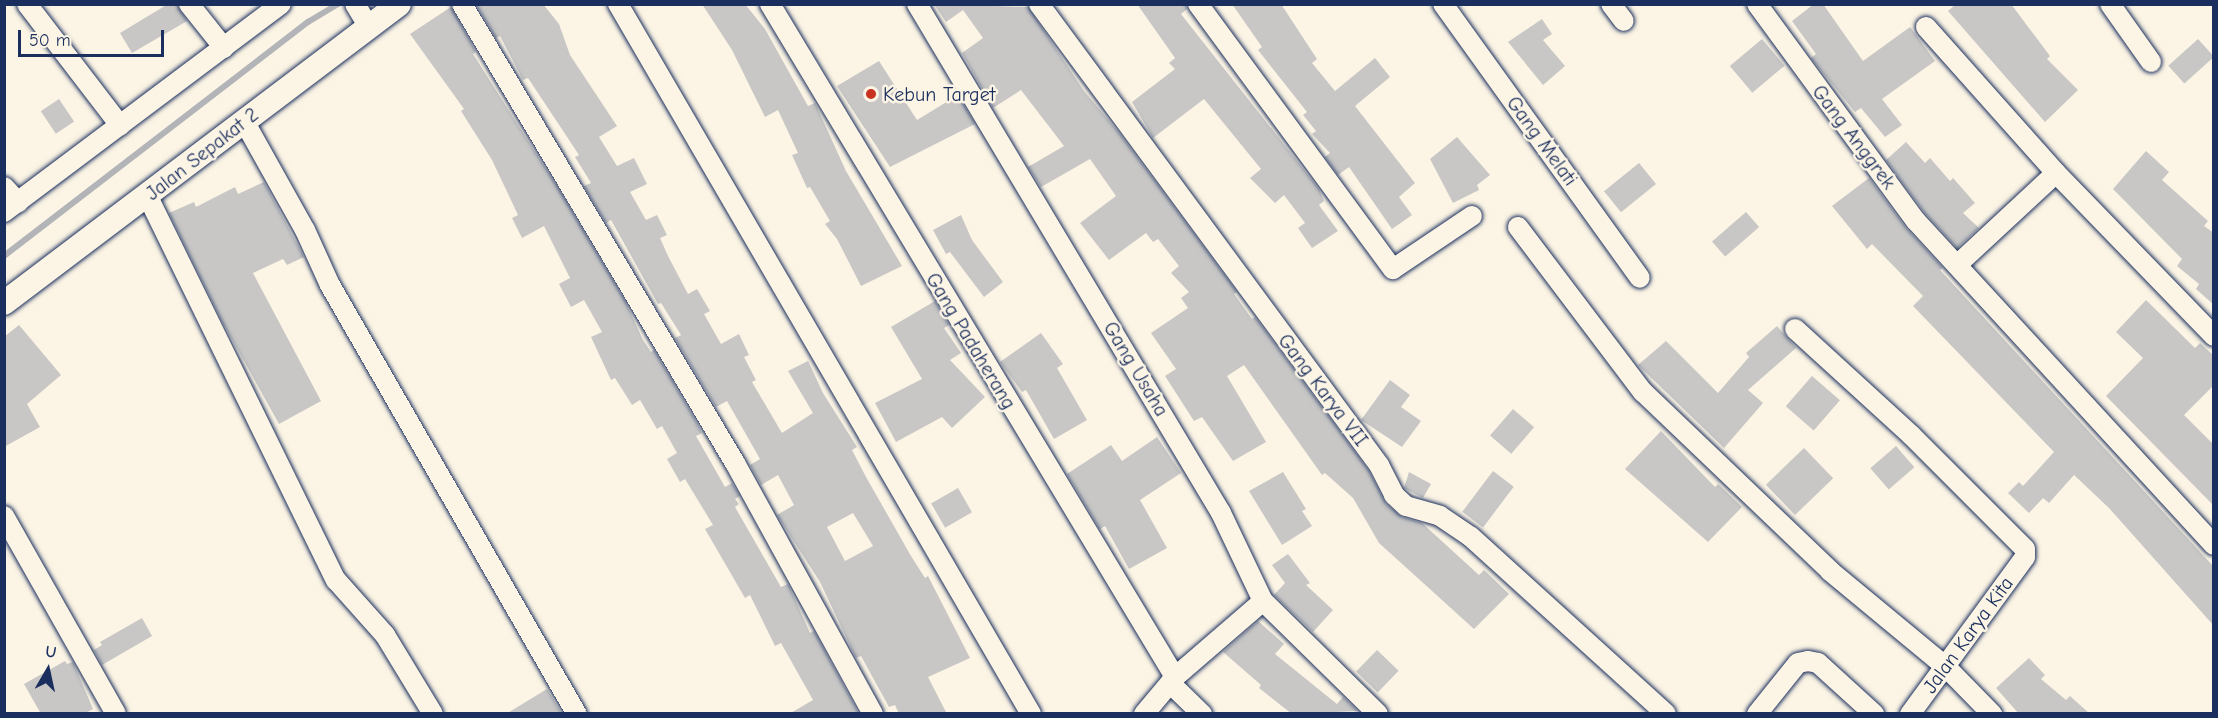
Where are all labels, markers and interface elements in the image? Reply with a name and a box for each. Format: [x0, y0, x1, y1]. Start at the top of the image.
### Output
scale bar [21, 18, 166, 56]
text: 50 m [29, 30, 71, 51]
street label: Gang Anggrek [1807, 80, 1901, 194]
place label: Kebun Target [883, 82, 995, 106]
marker: Kebun Target [864, 87, 878, 101]
street label: Gang Melati [1502, 92, 1582, 190]
street label: Jalan Sepakat 2 [141, 103, 263, 205]
street label: Gang Padaherang [921, 268, 1021, 414]
street label: Gang Usaha [1098, 317, 1174, 421]
street label: Gang Karya VII [1273, 329, 1373, 451]
street label: Jalan Karya Kita [1918, 572, 2018, 698]
north arrow [18, 640, 78, 700]
text: U [44, 642, 58, 662]

